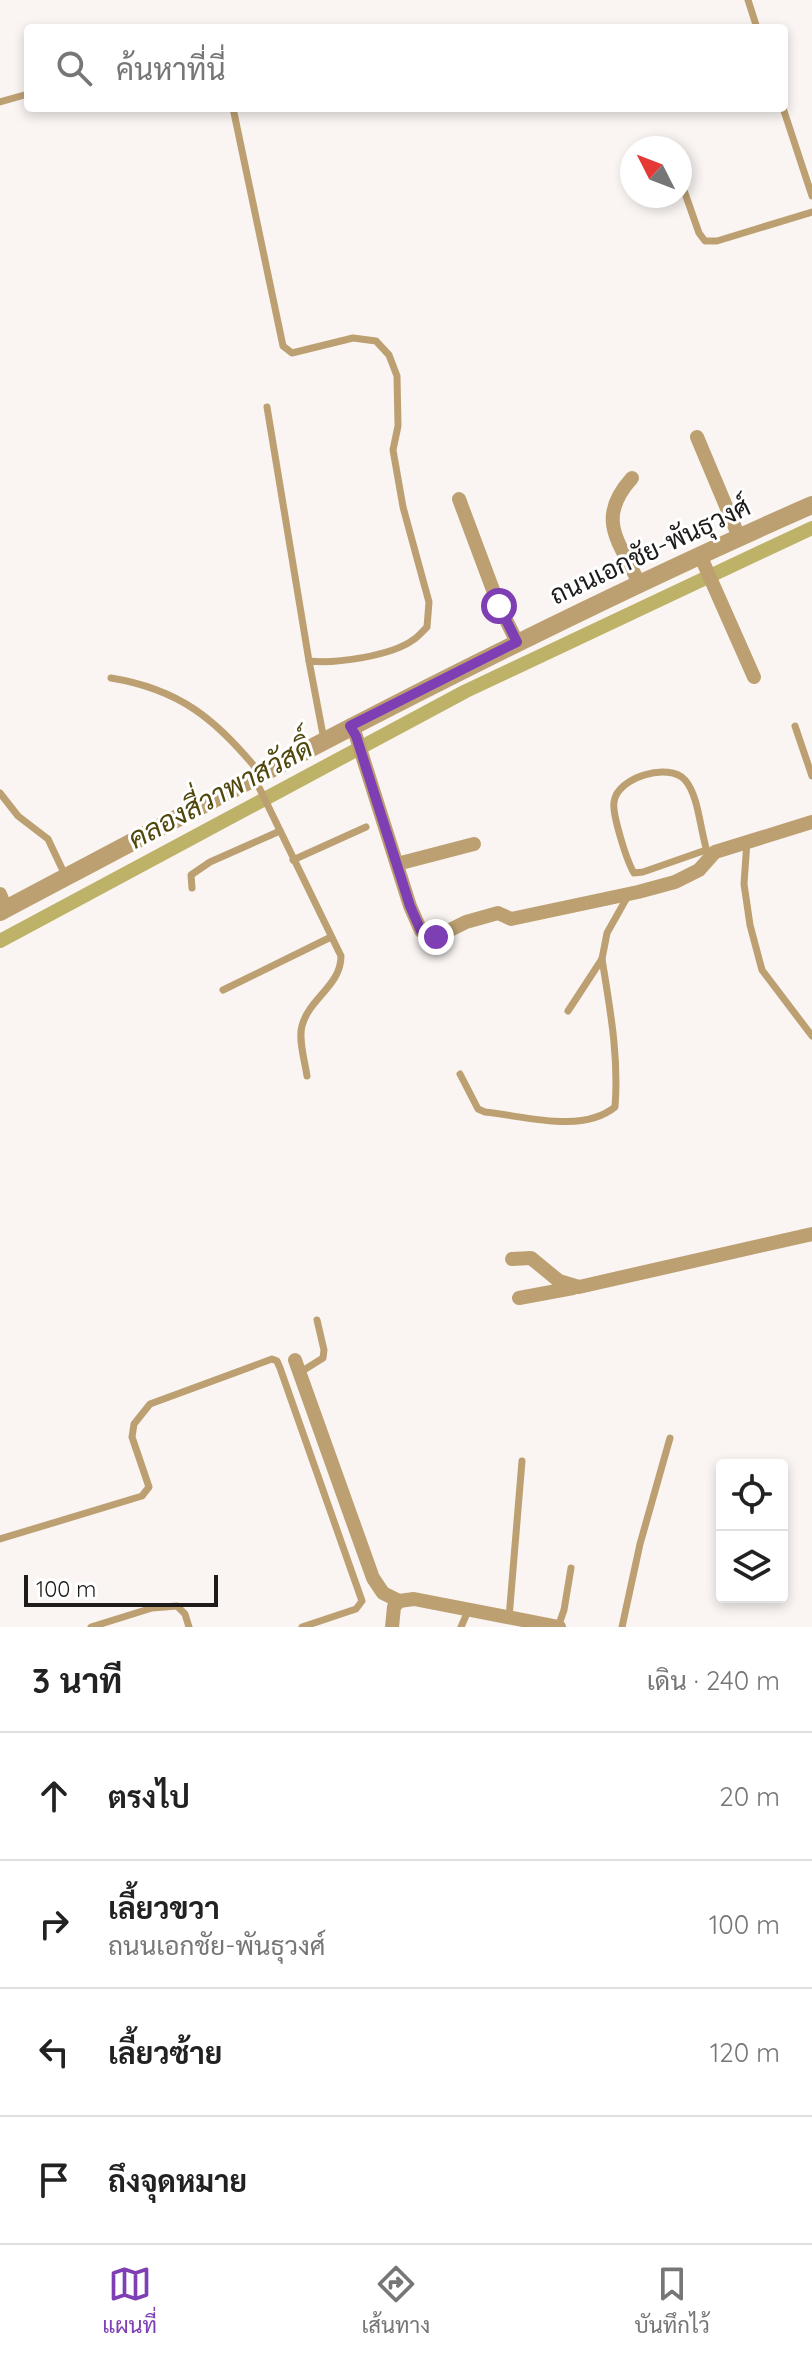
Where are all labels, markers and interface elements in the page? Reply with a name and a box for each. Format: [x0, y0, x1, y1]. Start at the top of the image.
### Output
search box [24, 24, 788, 112]
icon: search [52, 46, 96, 90]
text: ค้นหาที่นี่ [116, 50, 226, 88]
north arrow [620, 136, 692, 208]
street label: ถนนเอกชัย-พันธุวงศ์ [544, 490, 756, 613]
route start [481, 588, 517, 624]
water label: คลองสี่วาพาสวัสดิ์ [119, 722, 322, 856]
route end [418, 919, 454, 955]
map controls [716, 1459, 788, 1603]
button: locate [716, 1459, 788, 1531]
button: layers [716, 1531, 788, 1603]
scale bar [24, 1571, 218, 1607]
text: 100 m [36, 1575, 96, 1603]
text: 3 นาที [32, 1659, 122, 1702]
text: เดิน · 240 m [647, 1664, 780, 1697]
icon: ahead [32, 1774, 76, 1818]
text: ตรงไป [108, 1778, 190, 1816]
text: 20 m [719, 1780, 780, 1813]
text: เลี้ยวขวา [108, 1889, 220, 1927]
icon: right [32, 1902, 76, 1946]
text: 100 m [709, 1908, 780, 1941]
text: ถนนเอกชัย-พันธุวงศ์ [108, 1929, 325, 1962]
icon: left [32, 2030, 76, 2074]
text: เลี้ยวซ้าย [108, 2034, 222, 2072]
text: 120 m [710, 2036, 780, 2069]
icon: arrive [32, 2158, 76, 2202]
text: ถึงจุดหมาย [108, 2162, 247, 2200]
tab: แผนที่ [102, 2262, 157, 2339]
tab: เส้นทาง [361, 2262, 430, 2339]
tab: บันทึกไว้ [635, 2262, 710, 2339]

